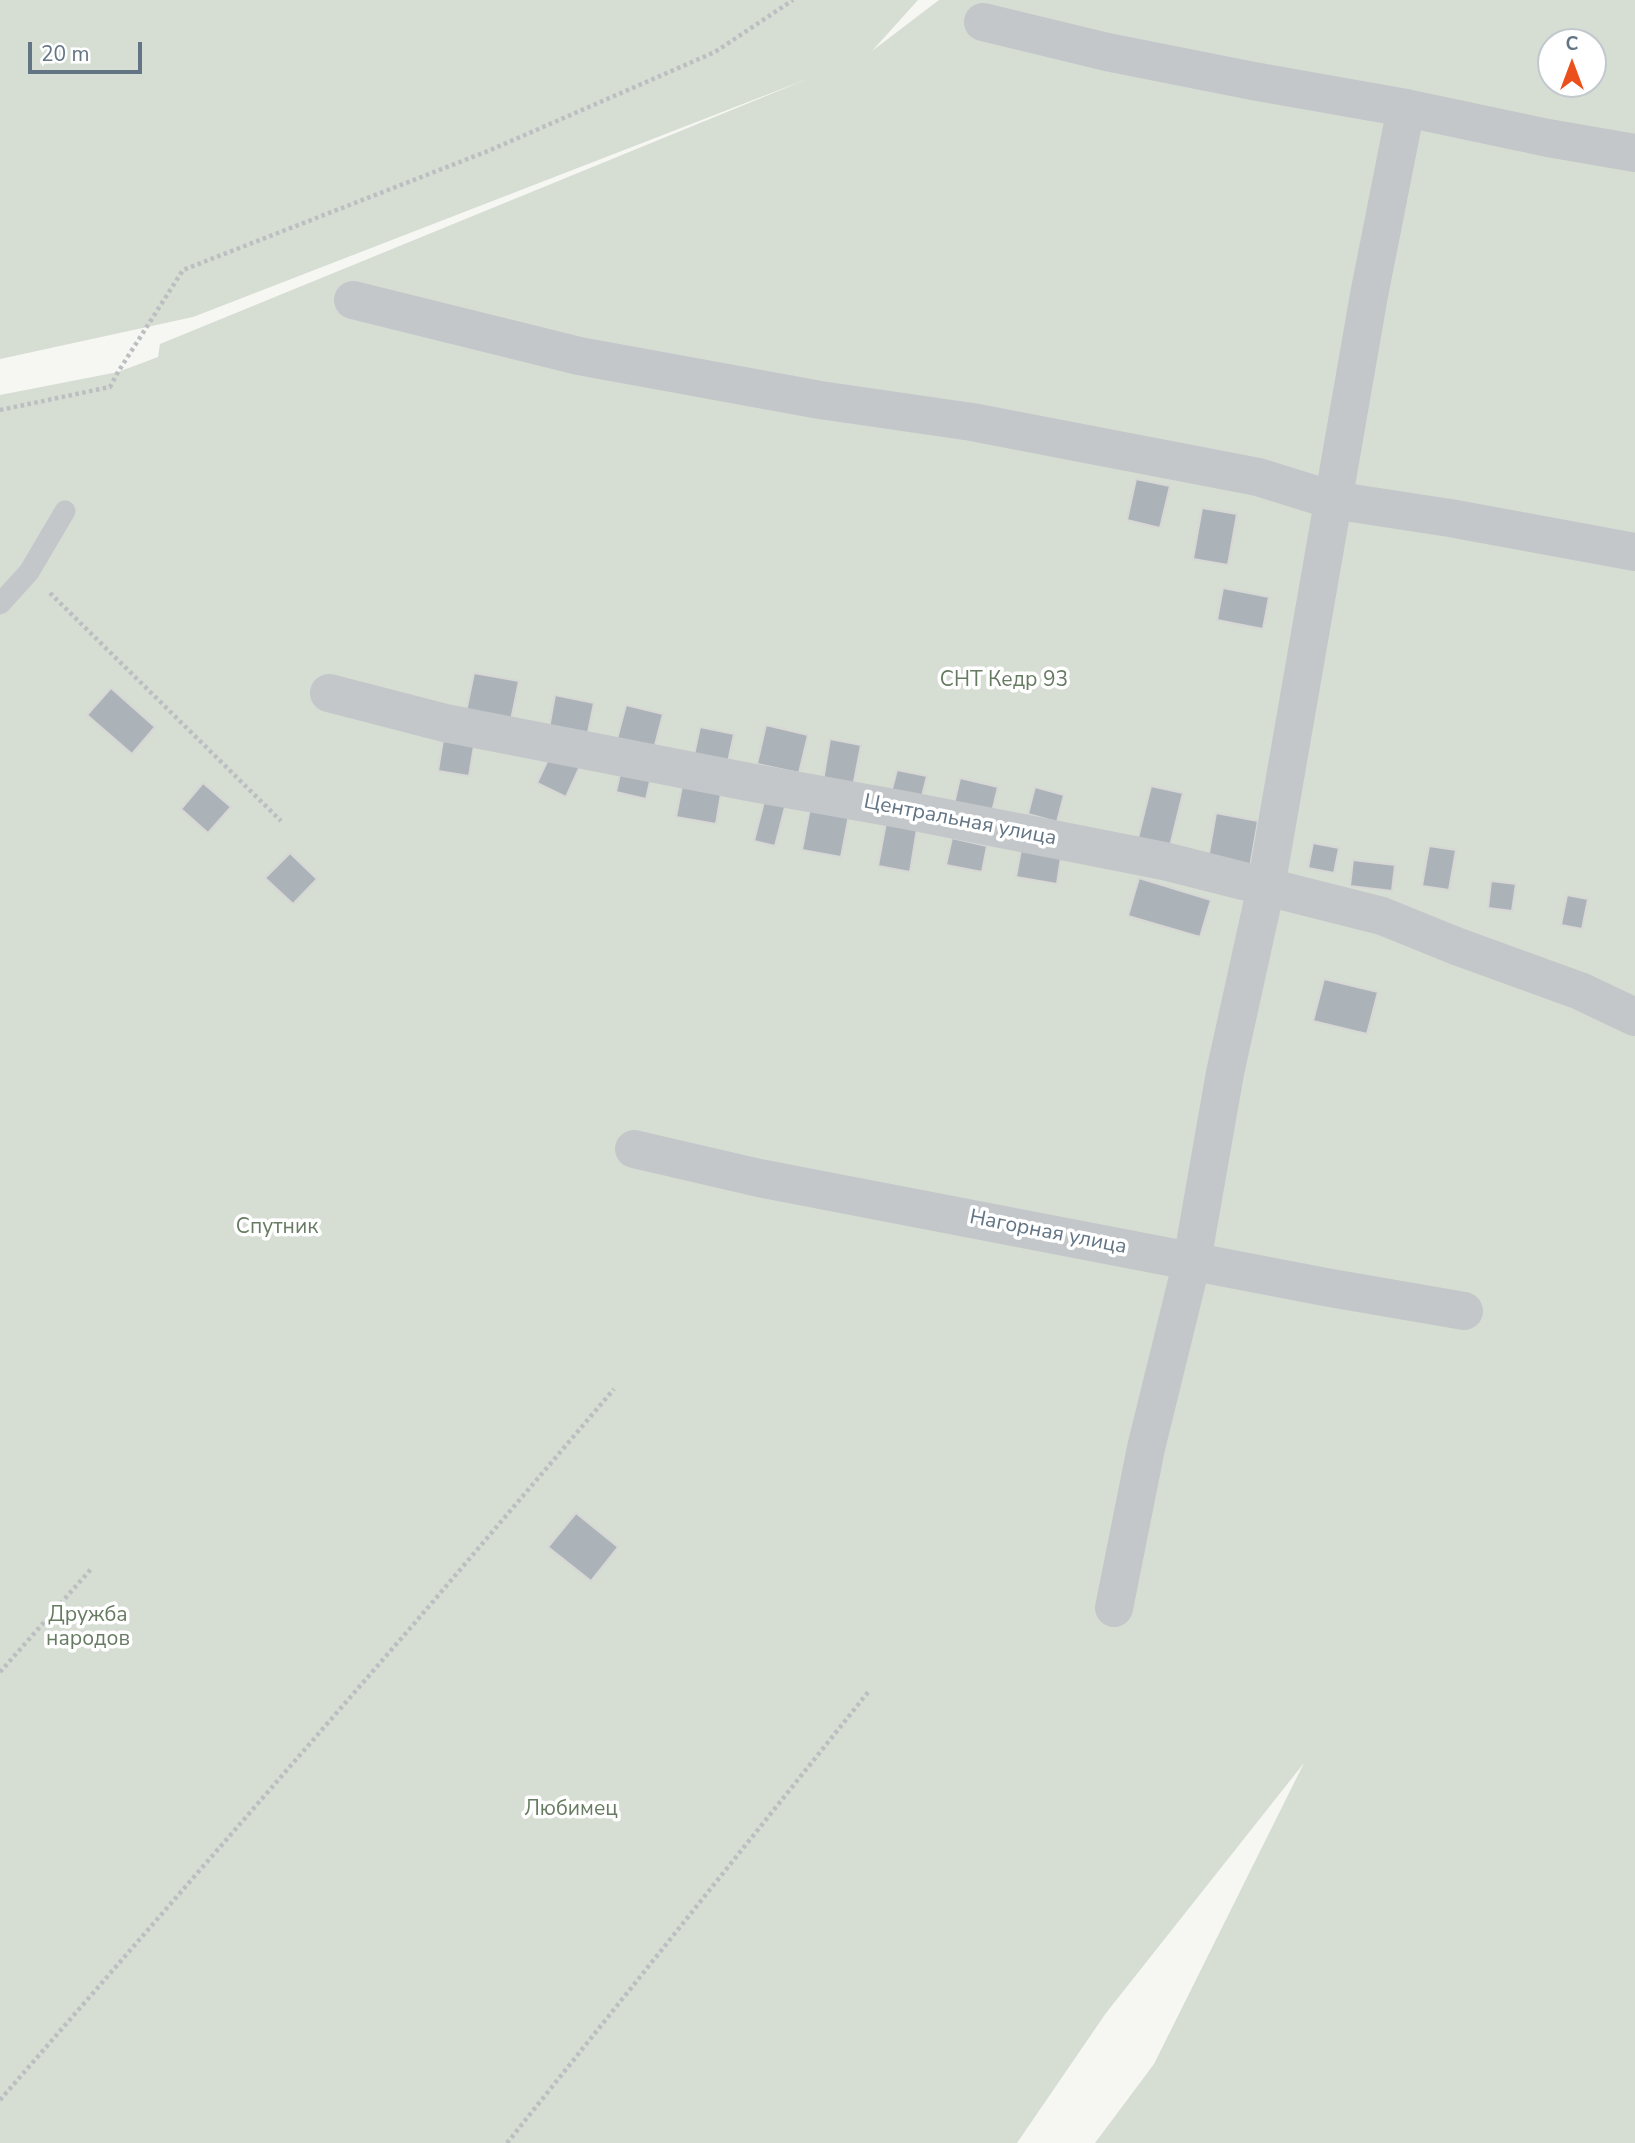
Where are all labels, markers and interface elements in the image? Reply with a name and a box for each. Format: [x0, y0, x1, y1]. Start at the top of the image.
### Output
scale bar [32, 28, 145, 72]
north arrow [1537, 28, 1607, 98]
text: С [1566, 31, 1578, 57]
text: 20 m [41, 40, 90, 68]
park label: СНТ Кедр 93 [940, 668, 1068, 694]
street label: Центральная улица [862, 790, 1058, 852]
street label: Нагорная улица [967, 1205, 1129, 1261]
park label: Спутник [236, 1215, 318, 1241]
park label: Дружба народов [46, 1603, 130, 1653]
park label: Любимец [524, 1797, 618, 1823]

